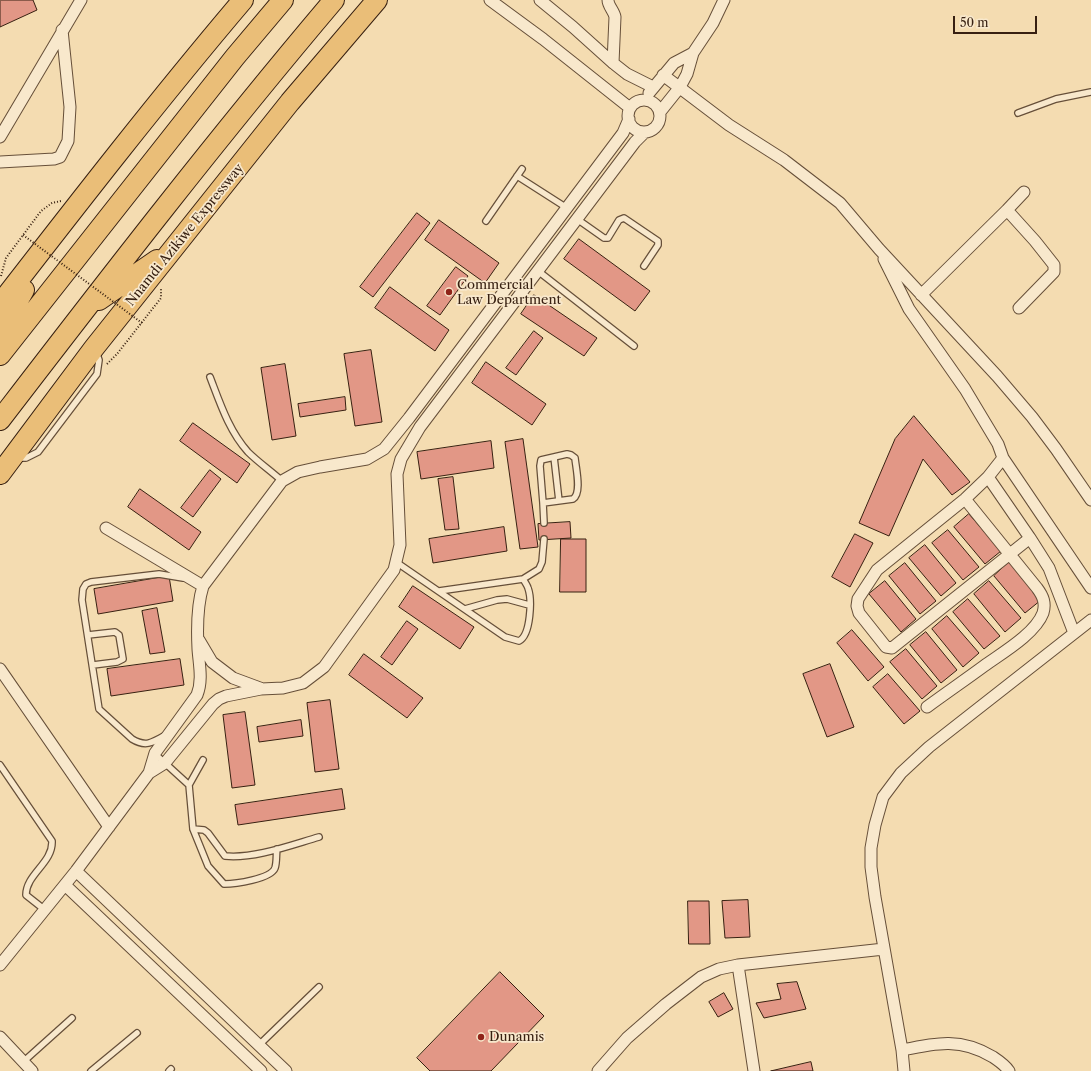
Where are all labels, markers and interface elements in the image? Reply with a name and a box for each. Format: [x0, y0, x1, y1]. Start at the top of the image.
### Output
scale bar [955, 8, 1039, 34]
text: 50 m [960, 15, 989, 30]
street label: Nnamdi Azikiwe Expressway [123, 161, 247, 309]
place label: Commercial Law Department [457, 277, 561, 308]
marker: Commercial Law Department [444, 287, 454, 297]
place label: Dunamis [489, 1029, 544, 1045]
marker: Dunamis [476, 1032, 486, 1042]

